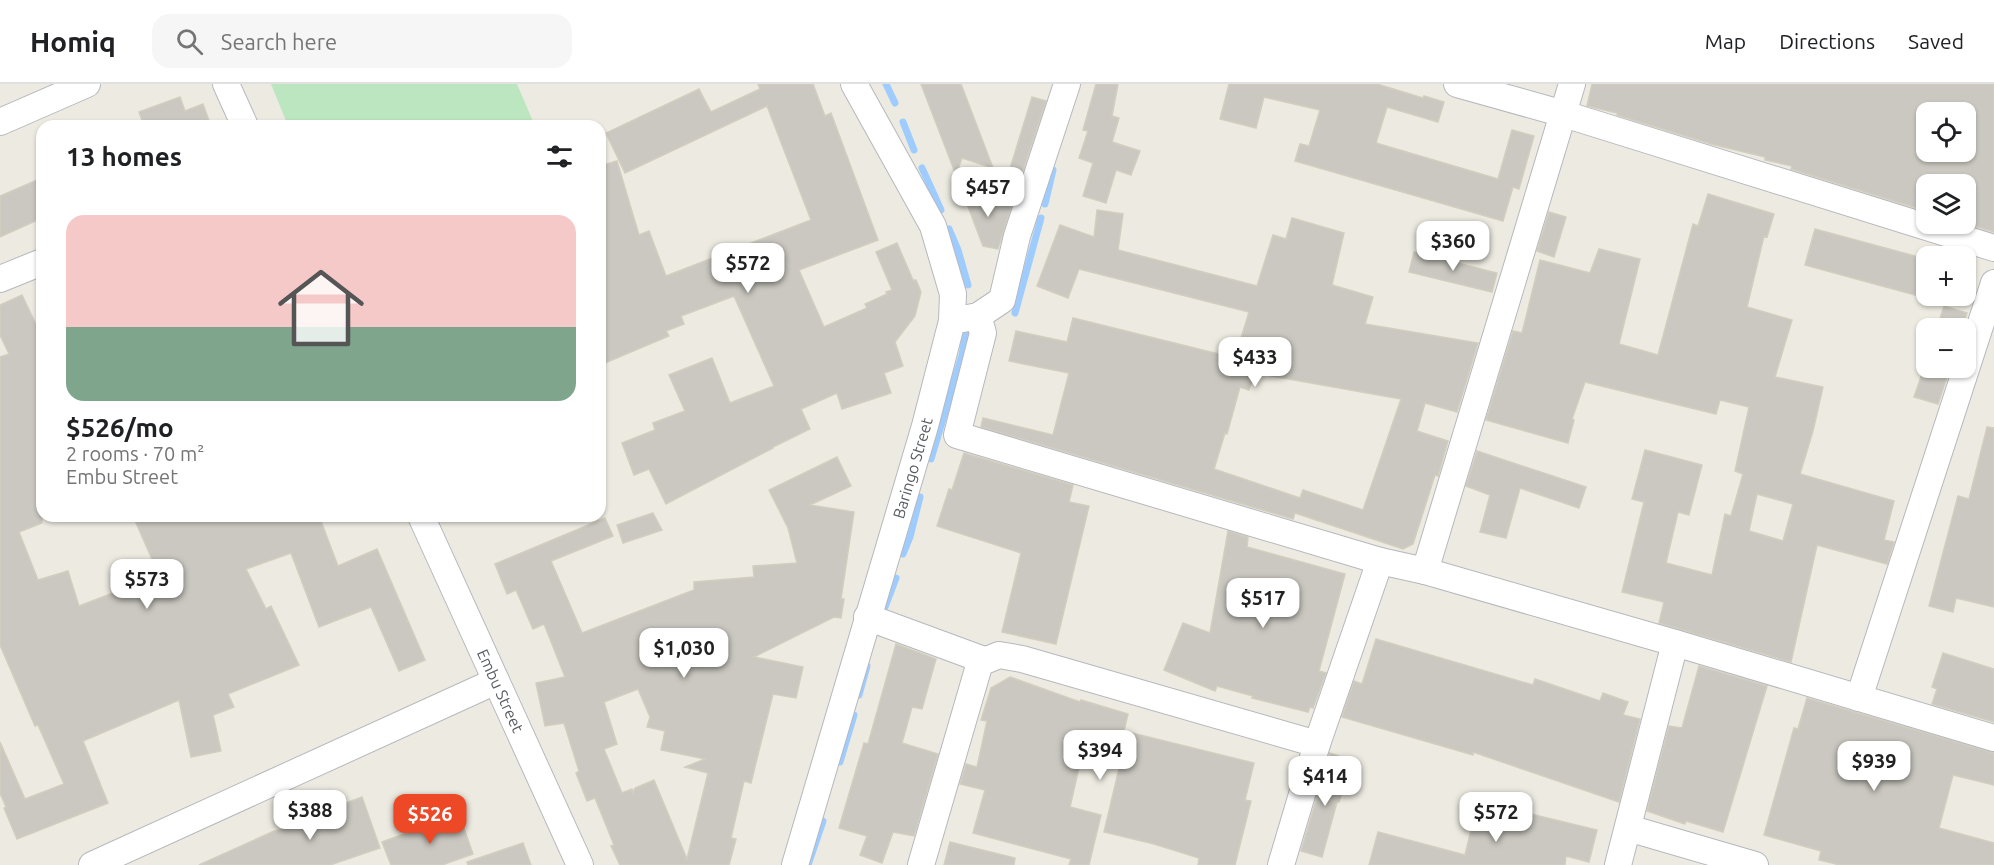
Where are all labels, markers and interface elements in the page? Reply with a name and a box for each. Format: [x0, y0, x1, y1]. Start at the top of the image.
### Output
search box [152, 14, 572, 68]
icon: search [173, 25, 206, 58]
text: Homiq [30, 26, 116, 57]
text: Search here [221, 29, 337, 54]
text: Map [1705, 29, 1746, 53]
text: Directions [1779, 29, 1875, 53]
text: Saved [1908, 29, 1964, 53]
map controls [1916, 102, 1976, 378]
button: locate [1916, 102, 1976, 162]
icon: filters [543, 140, 576, 173]
text: 13 homes [66, 142, 182, 171]
pin: $457 [952, 167, 1024, 218]
button: layers [1916, 174, 1976, 234]
text: $457 [965, 175, 1011, 198]
pin: $360 [1417, 221, 1489, 272]
text: $360 [1430, 229, 1476, 252]
pin: $572 [712, 243, 784, 294]
button: + [1916, 246, 1976, 306]
text: $572 [725, 251, 771, 274]
icon: home [267, 254, 375, 362]
button: − [1916, 318, 1976, 378]
pin: $433 [1219, 337, 1291, 388]
text: $433 [1232, 345, 1278, 368]
text: $526/mo [66, 413, 174, 442]
street label: Baringo Street [889, 415, 936, 521]
text: 2 rooms · 70 m² [66, 442, 204, 465]
text: Embu Street [66, 465, 178, 488]
pin: $573 [111, 559, 183, 610]
text: $573 [124, 567, 170, 590]
pin: $517 [1227, 578, 1299, 629]
text: $517 [1240, 586, 1286, 609]
pin: $1,030 [635, 628, 733, 679]
text: $1,030 [653, 636, 715, 659]
street label: Embu Street [474, 646, 528, 736]
pin: $394 [1064, 730, 1136, 781]
text: $394 [1077, 738, 1123, 761]
pin: $939 [1838, 741, 1910, 792]
text: $939 [1851, 749, 1897, 772]
pin: $414 [1289, 756, 1361, 807]
text: $414 [1302, 764, 1348, 787]
pin: $388 [274, 790, 346, 841]
pin: $572 [1460, 792, 1532, 843]
pin: $526 [394, 794, 466, 845]
text: $388 [287, 798, 333, 821]
text: $572 [1473, 800, 1519, 823]
text: $526 [407, 802, 453, 825]

